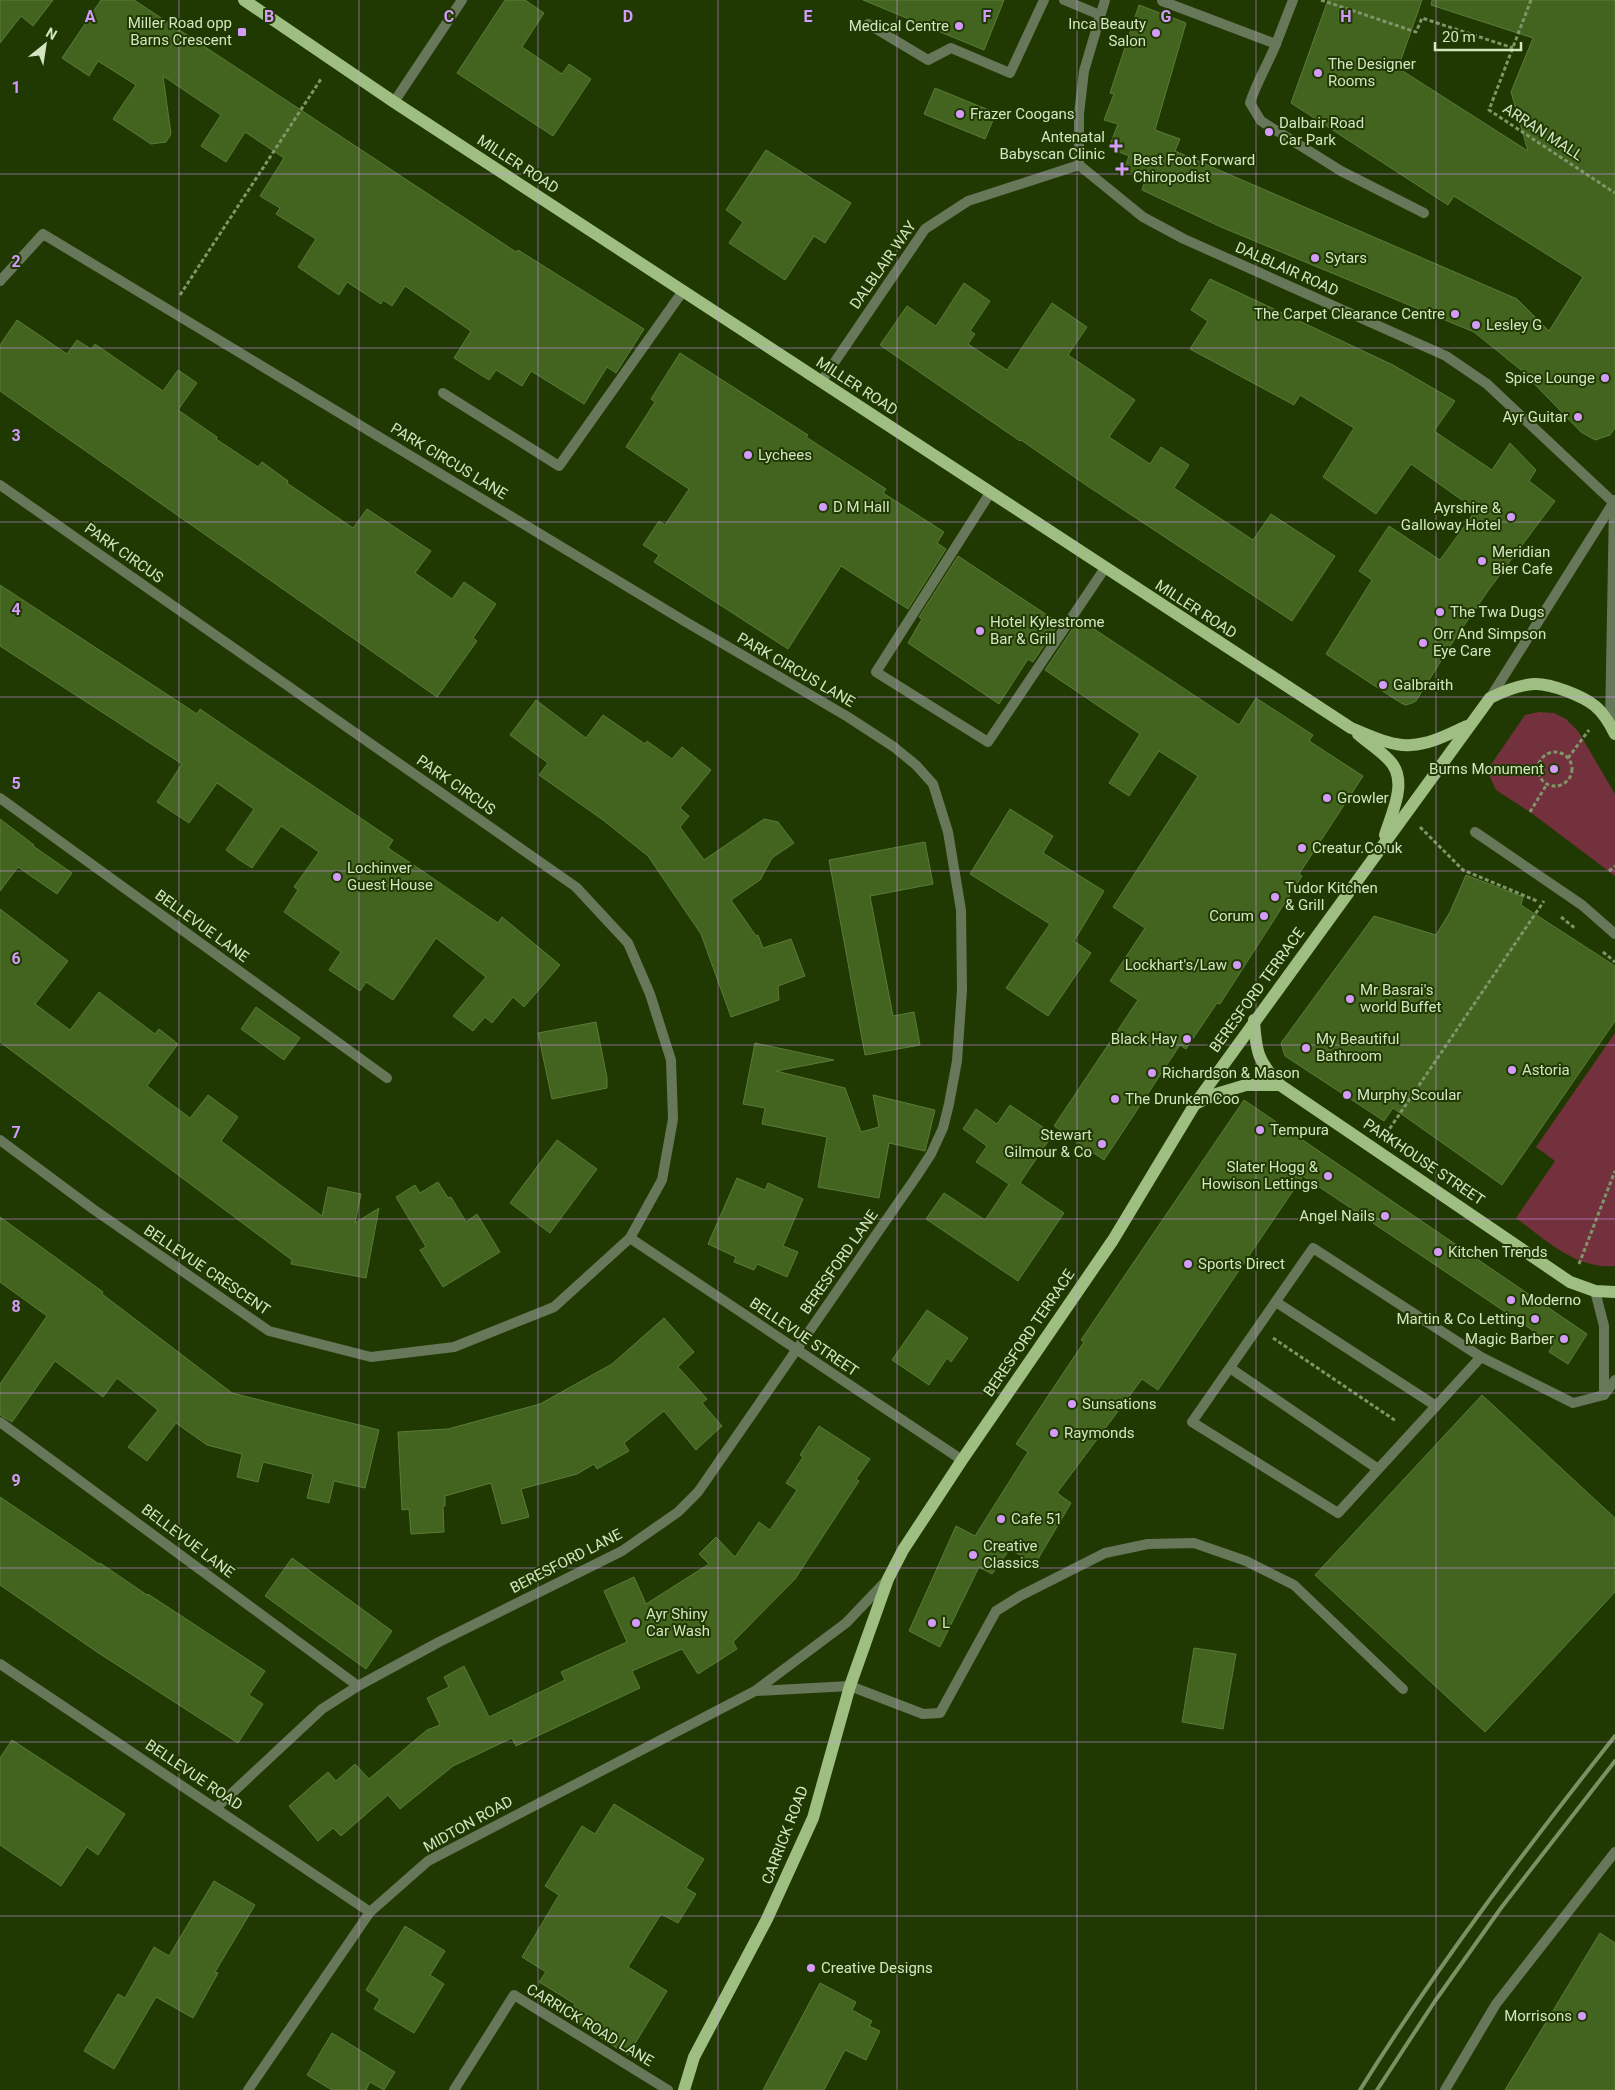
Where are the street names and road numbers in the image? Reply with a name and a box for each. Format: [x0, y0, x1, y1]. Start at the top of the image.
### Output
street label: ARRAN MALL [1500, 99, 1586, 165]
street label: MILLER ROAD [474, 131, 562, 197]
street label: DALBLAIR WAY [846, 218, 920, 312]
street label: DALBLAIR ROAD [1233, 238, 1341, 300]
street label: MILLER ROAD [813, 353, 901, 419]
street label: PARK CIRCUS LANE [387, 419, 511, 503]
street label: PARK CIRCUS [81, 519, 167, 587]
street label: MILLER ROAD [1152, 576, 1240, 642]
street label: PARK CIRCUS LANE [734, 629, 859, 711]
street label: PARK CIRCUS [413, 751, 499, 819]
street label: BELLEVUE LANE [152, 886, 253, 966]
street label: BERESFORD TERRACE [1206, 924, 1309, 1056]
street label: PARKHOUSE STREET [1360, 1115, 1488, 1209]
street label: BERESFORD LANE [796, 1206, 882, 1318]
street label: BELLEVUE CRESCENT [141, 1221, 274, 1319]
street label: BERESFORD TERRACE [980, 1266, 1079, 1400]
street label: BELLEVUE STREET [746, 1294, 862, 1380]
street label: BELLEVUE LANE [138, 1500, 238, 1582]
street label: BERESFORD LANE [507, 1525, 625, 1597]
street label: BELLEVUE ROAD [142, 1736, 246, 1814]
street label: CARRICK ROAD [758, 1783, 812, 1887]
street label: MIDTON ROAD [420, 1792, 516, 1856]
street label: CARRICK ROAD LANE [523, 1980, 657, 2070]

